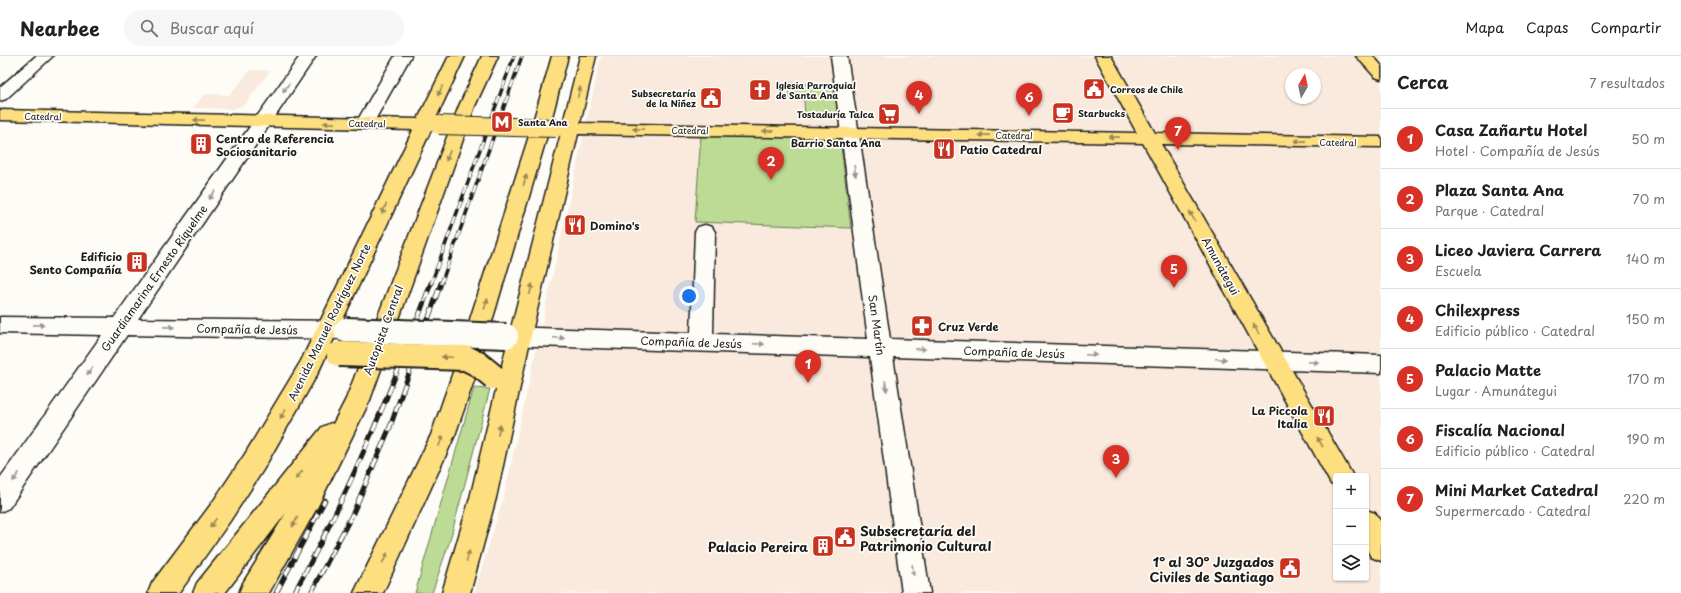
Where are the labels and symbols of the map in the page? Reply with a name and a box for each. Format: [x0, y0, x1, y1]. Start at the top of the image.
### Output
north arrow [1285, 68, 1321, 104]
public building icon: Correos de Chile [1081, 76, 1107, 102]
church icon: Iglesia Parroquial de Santa Ana [747, 77, 773, 103]
place label: Iglesia Parroquial de Santa Ana [776, 78, 856, 102]
pin: 4 [906, 81, 932, 114]
place label: Correos de Chile [1110, 82, 1183, 96]
one-way arrow [282, 83, 290, 93]
pin: 6 [1016, 83, 1042, 116]
one-way arrow [437, 85, 443, 97]
public building icon: Subsecretaría de la Niñez [698, 85, 724, 111]
one-way arrow [576, 86, 582, 98]
place label: Subsecretaría de la Niñez [631, 86, 697, 110]
cafe icon: Starbucks [1050, 100, 1076, 126]
supermarket icon: Tostaduría Talca [876, 101, 902, 127]
place label: Starbucks [1078, 106, 1126, 120]
place label: Tostaduría Talca [797, 107, 875, 121]
street label: Catedral [24, 109, 62, 123]
metro station icon: Santa Ana [489, 109, 515, 135]
place label: Santa Ana [518, 115, 568, 129]
street label: Catedral [348, 116, 386, 130]
one-way arrow [192, 117, 205, 123]
pin: 7 [1165, 117, 1191, 150]
one-way arrow [323, 119, 335, 126]
street label: Catedral [671, 123, 709, 137]
one-way arrow [632, 126, 644, 133]
one-way arrow [762, 128, 774, 135]
street label: Catedral [995, 128, 1033, 142]
place label: Centro de Referencia Sociosanitario [216, 130, 335, 160]
building icon: Centro de Referencia Sociosanitario [188, 131, 214, 157]
one-way arrow [977, 132, 990, 138]
one-way arrow [1107, 134, 1120, 140]
district label: Barrio Santa Ana [791, 135, 882, 150]
street label: Catedral [1319, 135, 1357, 149]
restaurant icon: Patio Catedral [931, 136, 957, 162]
one-way arrow [1293, 138, 1306, 144]
place label: Patio Catedral [960, 141, 1042, 158]
pin: 2 [758, 147, 784, 180]
one-way arrow [444, 151, 450, 163]
one-way arrow [852, 165, 858, 177]
one-way arrow [522, 174, 528, 186]
one-way arrow [208, 190, 216, 200]
street label: Guardiamarina Ernesto Riquelme [97, 201, 211, 355]
one-way arrow [381, 203, 387, 214]
one-way arrow [1189, 210, 1196, 222]
restaurant icon: Domino's [562, 212, 588, 238]
place label: Domino's [590, 217, 639, 234]
street label: Amunátegui [1198, 234, 1244, 298]
street label: Avenida Manuel Rodríguez Norte [283, 240, 375, 404]
place label: Edificio Sento Compañía [29, 248, 123, 278]
building icon: Edificio Sento Compañía [124, 249, 150, 275]
pin: 5 [1161, 255, 1187, 288]
street label: Autopista Central [359, 283, 407, 377]
one-way arrow [529, 283, 535, 296]
your location [679, 286, 699, 306]
street label: San Martín [864, 294, 890, 356]
one-way arrow [483, 298, 489, 310]
pharmacy icon: Cruz Verde [909, 313, 935, 339]
place label: Cruz Verde [938, 318, 998, 335]
street label: Compañía de Jesús [196, 320, 298, 338]
one-way arrow [33, 322, 46, 328]
one-way arrow [1253, 323, 1259, 335]
one-way arrow [163, 324, 176, 330]
street label: Compañía de Jesús [640, 332, 742, 352]
one-way arrow [553, 334, 565, 341]
one-way arrow [753, 341, 766, 347]
street label: Compañía de Jesús [963, 342, 1065, 362]
one-way arrow [913, 346, 926, 352]
pin: 1 [795, 350, 821, 383]
one-way arrow [1085, 351, 1097, 358]
one-way arrow [441, 353, 453, 360]
one-way arrow [1215, 356, 1228, 362]
one-way arrow [1307, 359, 1320, 365]
one-way arrow [86, 365, 94, 376]
one-way arrow [883, 380, 889, 392]
place label: La Piccola Italia [1252, 402, 1309, 432]
restaurant icon: La Piccola Italia [1311, 403, 1337, 429]
one-way arrow [279, 409, 287, 419]
one-way arrow [497, 423, 503, 436]
one-way arrow [438, 434, 444, 446]
one-way arrow [1317, 436, 1324, 448]
pin: 3 [1103, 445, 1129, 478]
one-way arrow [295, 470, 303, 481]
one-way arrow [12, 472, 20, 483]
one-way arrow [292, 516, 298, 528]
one-way arrow [209, 518, 217, 528]
place label: Subsecretaría del Patrimonio Cultural [860, 521, 991, 555]
public building icon: Subsecretaría del Patrimonio Cultural [832, 524, 858, 550]
building icon: Palacio Pereira [810, 533, 836, 559]
place label: Palacio Pereira [708, 537, 808, 556]
one-way arrow [465, 550, 471, 562]
place label: 1° al 30° Juzgados Civiles de Santiago [1149, 552, 1274, 586]
one-way arrow [382, 553, 389, 564]
public building icon: 1° al 30° Juzgados Civiles de Santiago [1277, 555, 1303, 581]
one-way arrow [910, 564, 916, 576]

